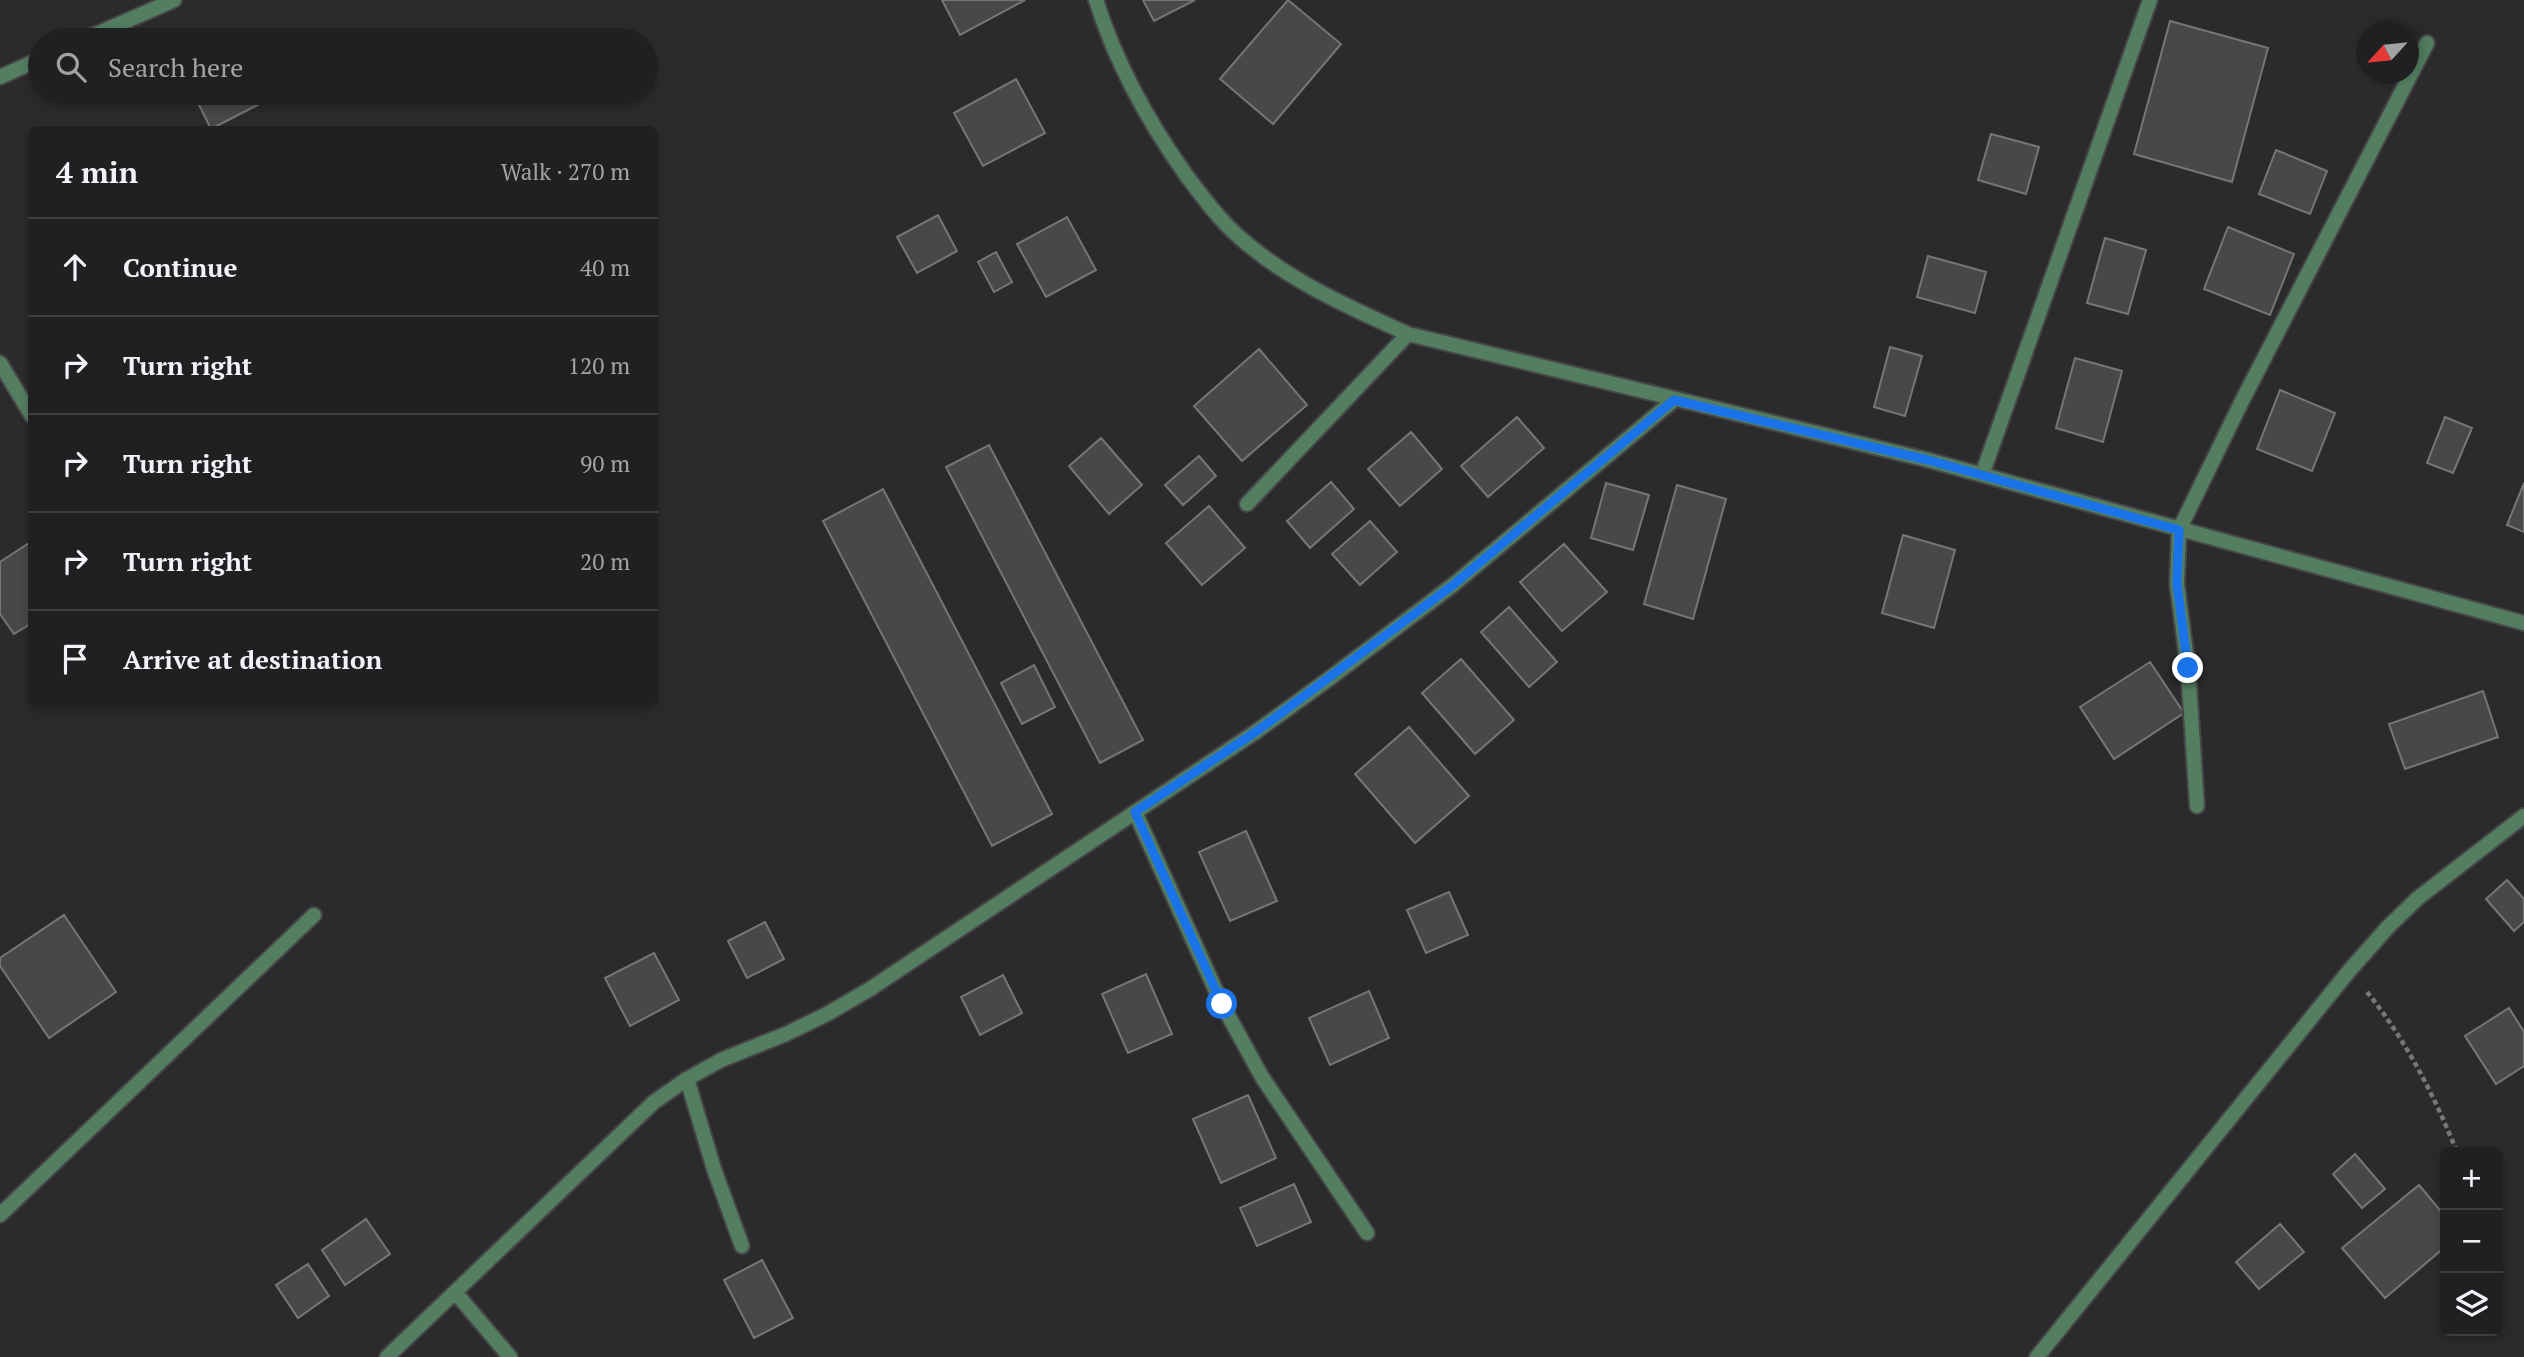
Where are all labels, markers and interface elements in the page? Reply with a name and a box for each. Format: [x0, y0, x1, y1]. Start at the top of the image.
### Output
north arrow [2356, 21, 2419, 84]
search box [28, 28, 658, 105]
icon: search [52, 48, 90, 86]
text: Search here [108, 50, 243, 84]
text: 4 min [56, 152, 138, 192]
text: Walk · 270 m [501, 156, 630, 187]
icon: ahead [56, 248, 94, 286]
text: Continue [123, 250, 237, 284]
text: 40 m [580, 252, 630, 283]
icon: right [56, 346, 94, 384]
text: Turn right [123, 348, 252, 382]
text: 120 m [568, 350, 630, 381]
icon: right [56, 444, 94, 482]
text: Turn right [123, 446, 252, 480]
text: 90 m [580, 448, 630, 479]
icon: right [56, 542, 94, 580]
text: Turn right [123, 544, 252, 578]
text: 20 m [580, 546, 630, 577]
icon: arrive [56, 640, 94, 678]
text: Arrive at destination [123, 642, 382, 676]
route end [2172, 652, 2203, 683]
route start [1206, 988, 1237, 1019]
map controls [2440, 1147, 2503, 1336]
button: + [2440, 1147, 2503, 1210]
button: − [2440, 1210, 2503, 1273]
button: layers [2440, 1273, 2503, 1336]

